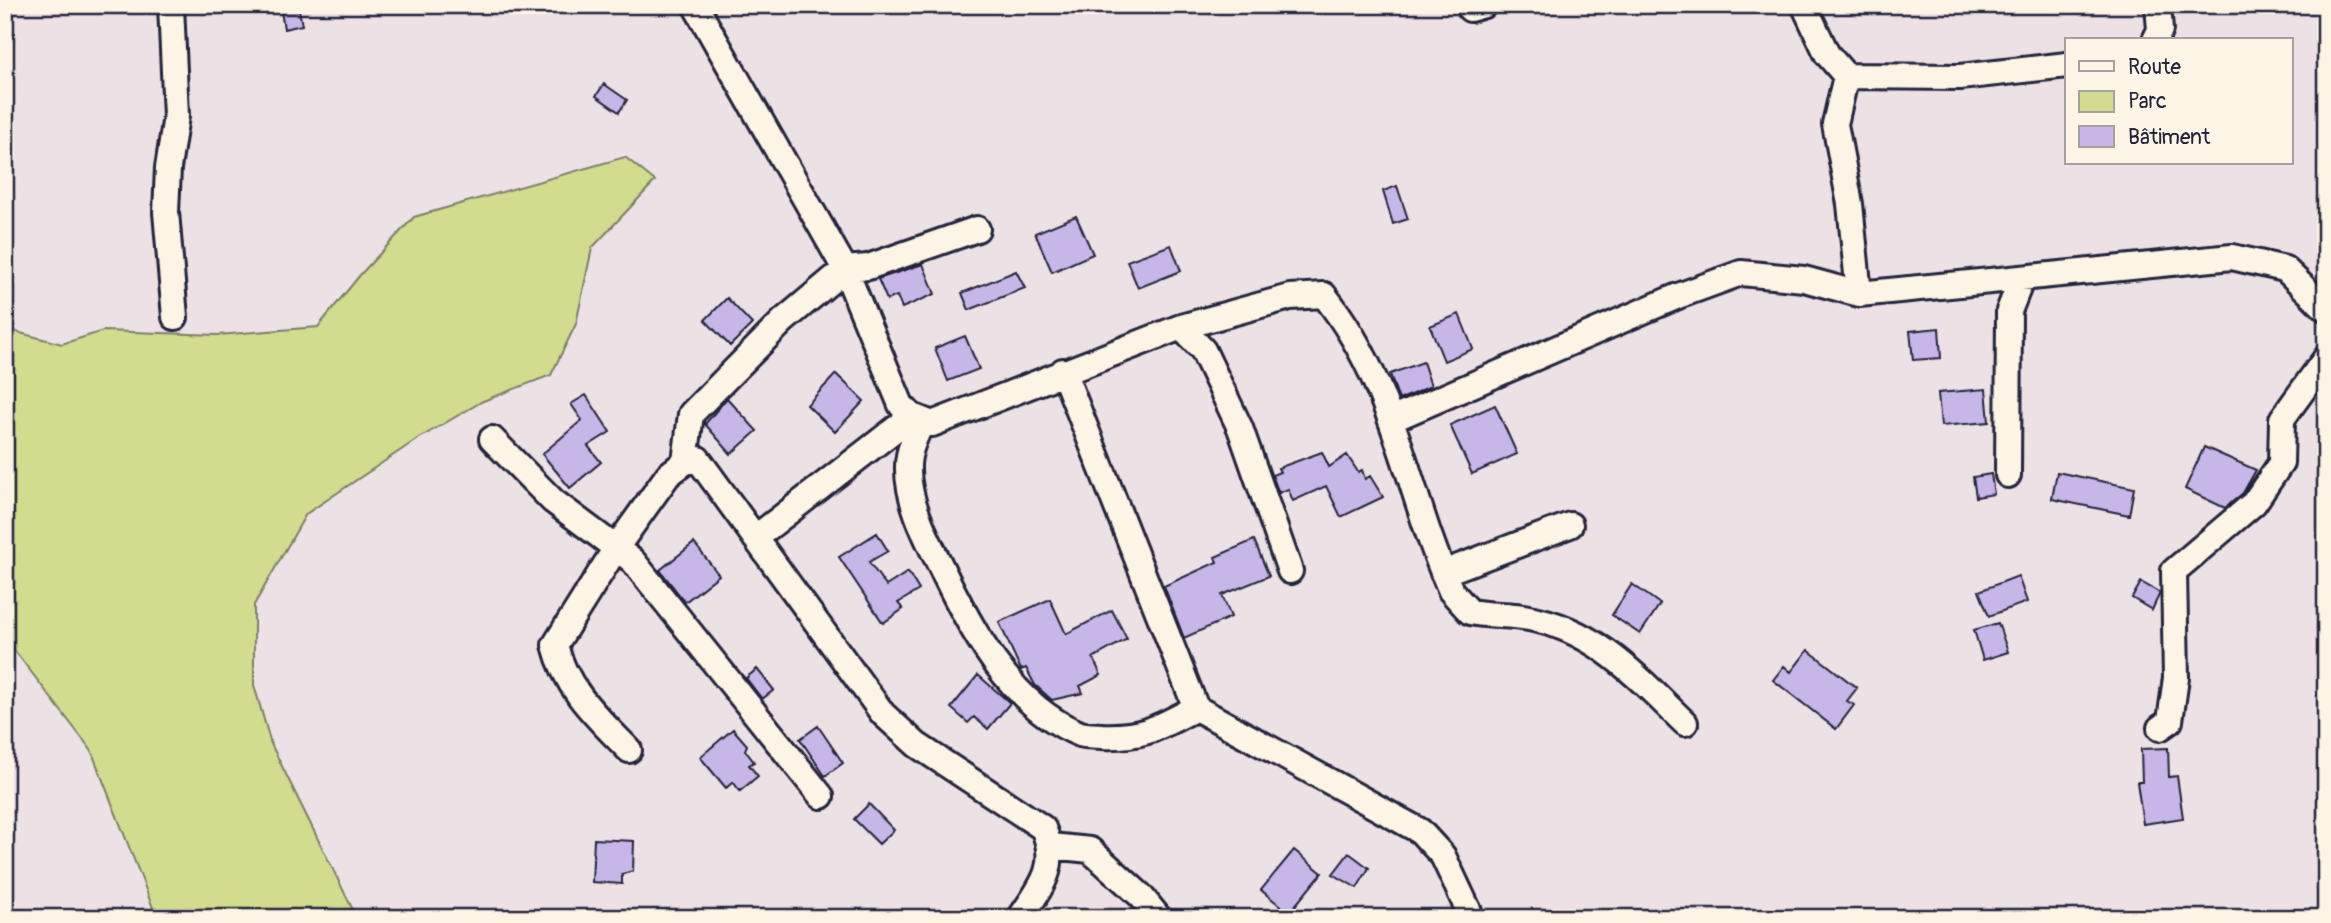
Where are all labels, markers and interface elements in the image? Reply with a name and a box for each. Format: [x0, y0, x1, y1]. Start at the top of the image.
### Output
legend [2065, 38, 2292, 164]
text: Route [2128, 54, 2181, 81]
text: Parc [2128, 88, 2167, 115]
text: Bâtiment [2128, 124, 2211, 151]

